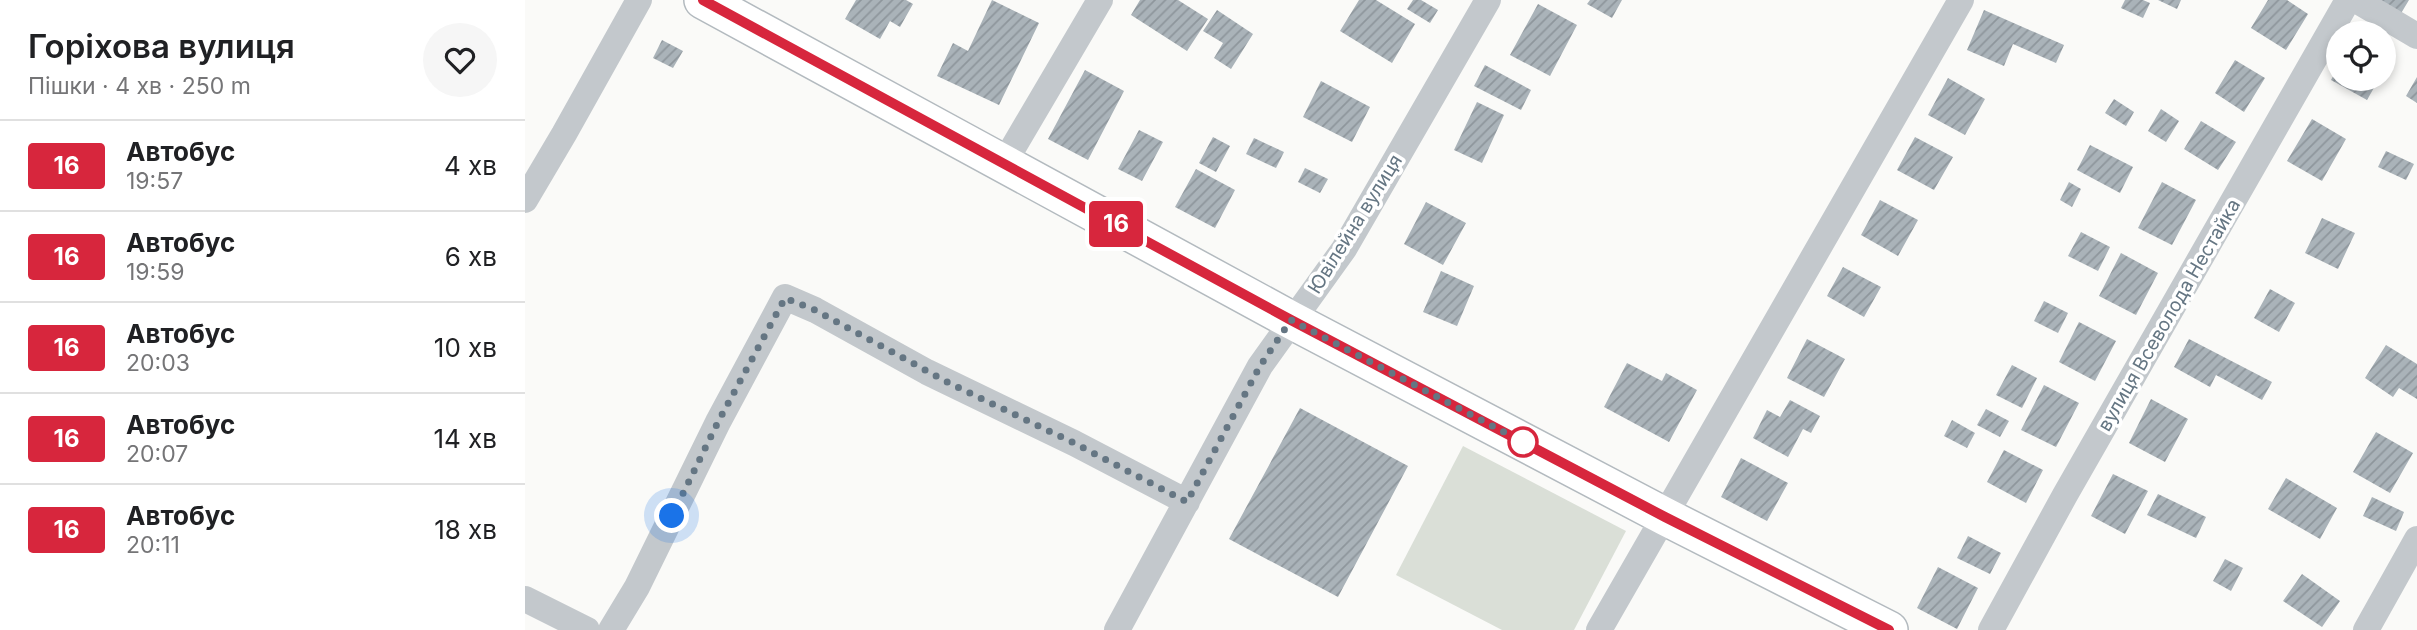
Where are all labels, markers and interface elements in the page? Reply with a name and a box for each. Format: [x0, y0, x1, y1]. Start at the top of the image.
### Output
map controls [2326, 21, 2396, 91]
button: locate [2326, 21, 2396, 91]
button: heart [423, 23, 497, 97]
text: Горіхова вулиця [28, 26, 295, 66]
text: Пішки · 4 хв · 250 m [28, 72, 251, 100]
text: Автобус [126, 136, 235, 167]
text: 4 хв [444, 150, 497, 181]
street label: Ювілейна вулиця [1303, 150, 1407, 298]
text: 16 [54, 151, 79, 180]
text: 19:57 [126, 167, 183, 195]
street label: вулиця Всеволода Нестайка [2093, 195, 2245, 435]
line badge: 16 [1085, 201, 1147, 247]
text: 16 [1103, 209, 1129, 238]
text: Автобус [126, 227, 235, 258]
text: 6 хв [445, 241, 497, 272]
text: 16 [54, 242, 79, 271]
text: 19:59 [126, 258, 185, 286]
text: Автобус [126, 318, 235, 349]
text: 10 хв [434, 332, 497, 363]
text: 16 [54, 333, 79, 362]
text: 20:03 [126, 349, 190, 377]
text: Автобус [126, 409, 235, 440]
text: 14 хв [433, 423, 497, 454]
text: 16 [54, 424, 79, 453]
unlabelled marker [1508, 427, 1538, 457]
text: 20:07 [126, 440, 188, 468]
your location [654, 498, 689, 533]
text: Автобус [126, 500, 235, 531]
text: 18 хв [434, 514, 497, 545]
text: 16 [54, 515, 79, 544]
text: 20:11 [126, 531, 180, 559]

